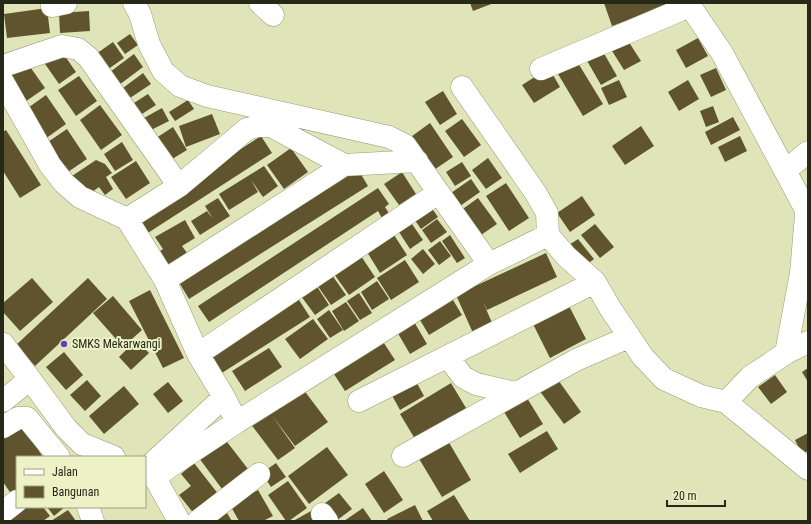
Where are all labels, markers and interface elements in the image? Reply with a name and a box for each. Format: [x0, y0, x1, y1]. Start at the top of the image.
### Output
place label: SMKS Mekarwangi [72, 337, 160, 351]
marker: SMKS Mekarwangi [59, 339, 69, 349]
legend [16, 456, 146, 508]
text: Jalan [52, 465, 78, 479]
scale bar [667, 482, 725, 508]
text: Bangunan [52, 485, 99, 499]
text: 20 m [673, 489, 697, 503]

